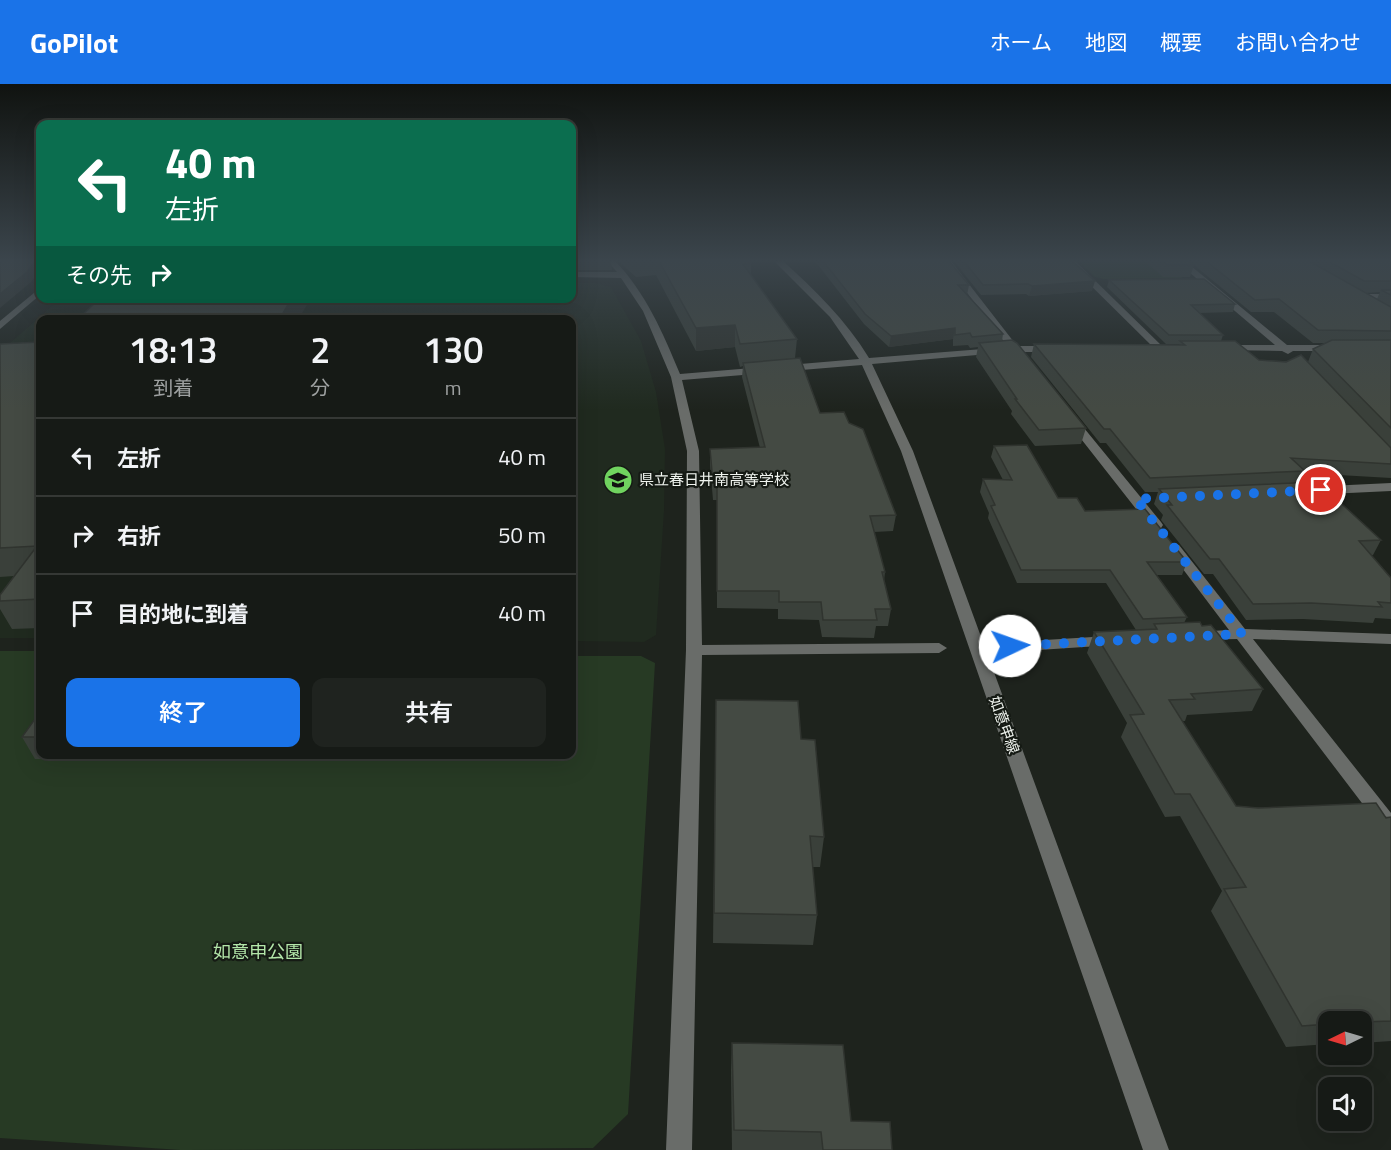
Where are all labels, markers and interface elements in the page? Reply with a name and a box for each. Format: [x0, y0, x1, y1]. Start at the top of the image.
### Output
text: GoPilot [30, 21, 118, 64]
text: ホーム [990, 26, 1052, 58]
text: 地図 [1085, 26, 1127, 58]
text: 概要 [1160, 26, 1202, 58]
text: お問い合わせ [1235, 26, 1361, 58]
text: 40 m [165, 130, 257, 194]
icon: left [66, 144, 144, 222]
text: 左折 [165, 188, 219, 229]
text: その先 [66, 258, 132, 292]
icon: right [144, 258, 177, 291]
text: 18:13 [129, 322, 218, 377]
text: 2 [310, 322, 330, 377]
text: 130 [423, 322, 483, 377]
text: 到着 [153, 372, 193, 403]
text: 分 [310, 372, 330, 403]
text: m [445, 372, 462, 403]
text: 40 m [498, 440, 546, 474]
icon: left [66, 441, 99, 474]
text: 左折 [117, 441, 161, 475]
school or university icon: 県立春日井南高等学校 [602, 464, 634, 496]
pin [1295, 464, 1346, 515]
place label: 県立春日井南高等学校 [639, 468, 789, 491]
icon: arrive [1304, 473, 1337, 506]
text: 50 m [498, 518, 546, 552]
icon: right [66, 519, 99, 552]
text: 右折 [117, 519, 161, 553]
text: 40 m [498, 596, 546, 630]
icon: arrive [66, 597, 99, 630]
text: 目的地に到着 [117, 597, 249, 631]
position arrow [978, 614, 1042, 678]
button: 終了 [66, 678, 300, 747]
button: 共有 [312, 678, 546, 747]
street label: 如意申線 [983, 693, 1026, 757]
park label: 如意申公園 [213, 938, 303, 965]
north arrow [1318, 1011, 1372, 1065]
map controls [1318, 1011, 1372, 1131]
button: sound [1318, 1077, 1372, 1131]

